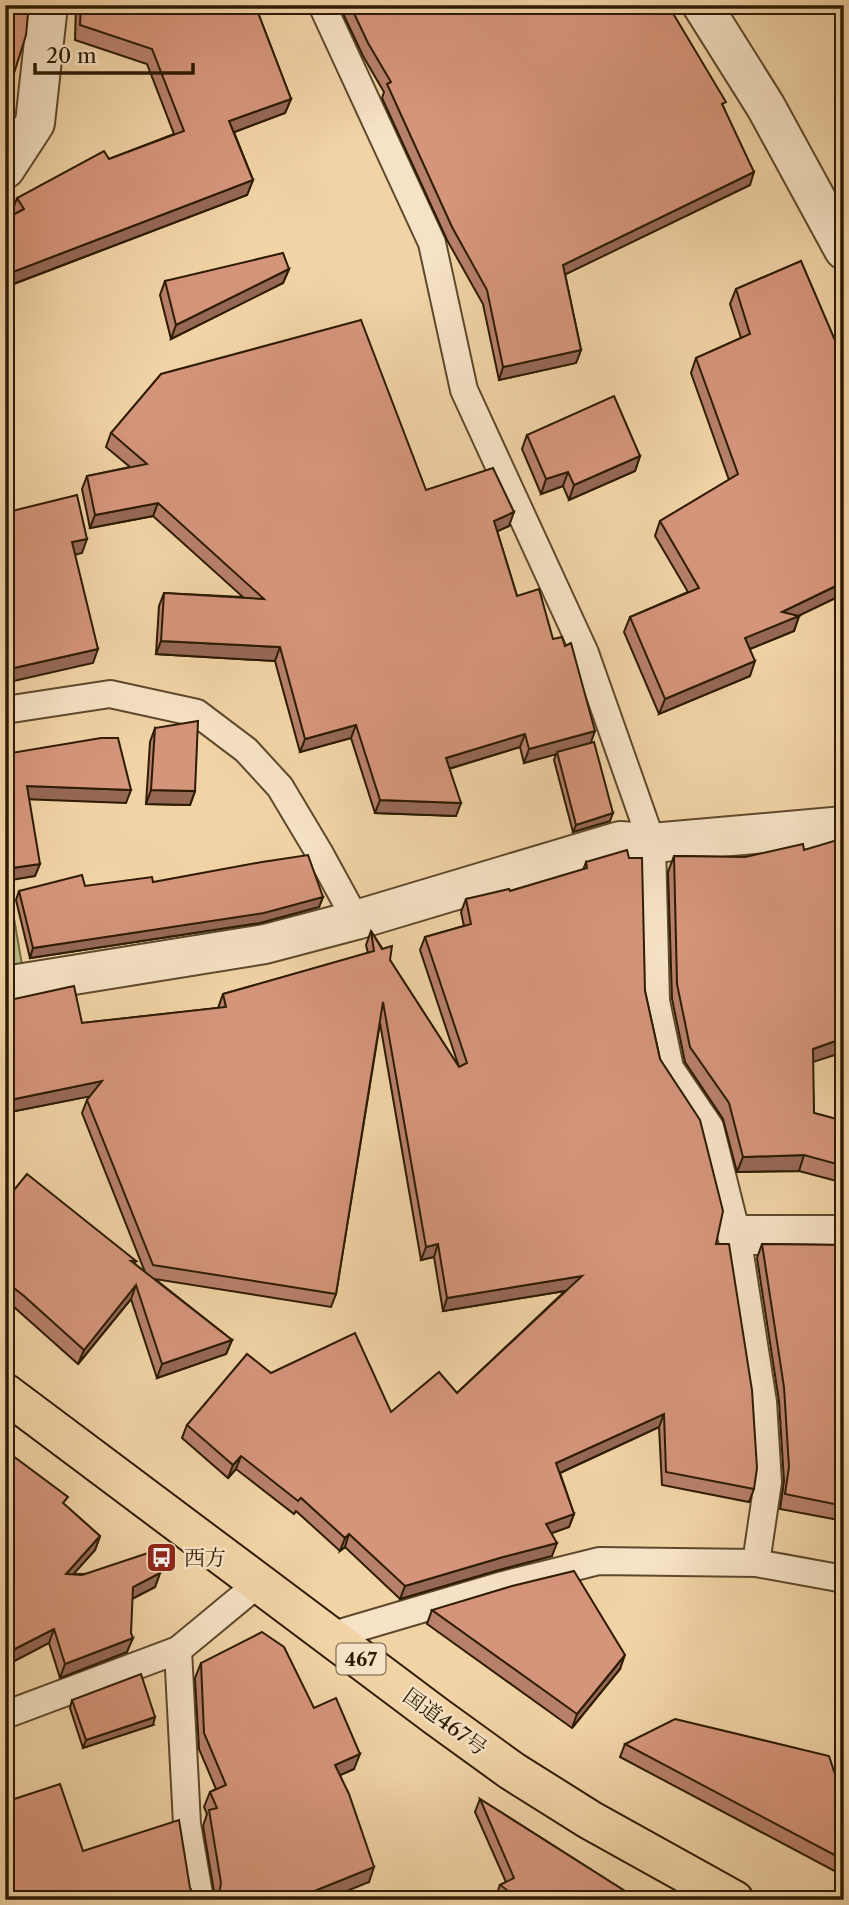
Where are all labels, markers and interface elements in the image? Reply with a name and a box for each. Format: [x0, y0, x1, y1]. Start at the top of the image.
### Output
scale bar [35, 32, 192, 76]
text: 20 m [46, 43, 97, 68]
bus stop icon: 西方 [144, 1541, 178, 1575]
place label: 西方 [184, 1545, 226, 1570]
road number: 467 [336, 1644, 386, 1674]
street label: 国道467号 [398, 1683, 492, 1760]

